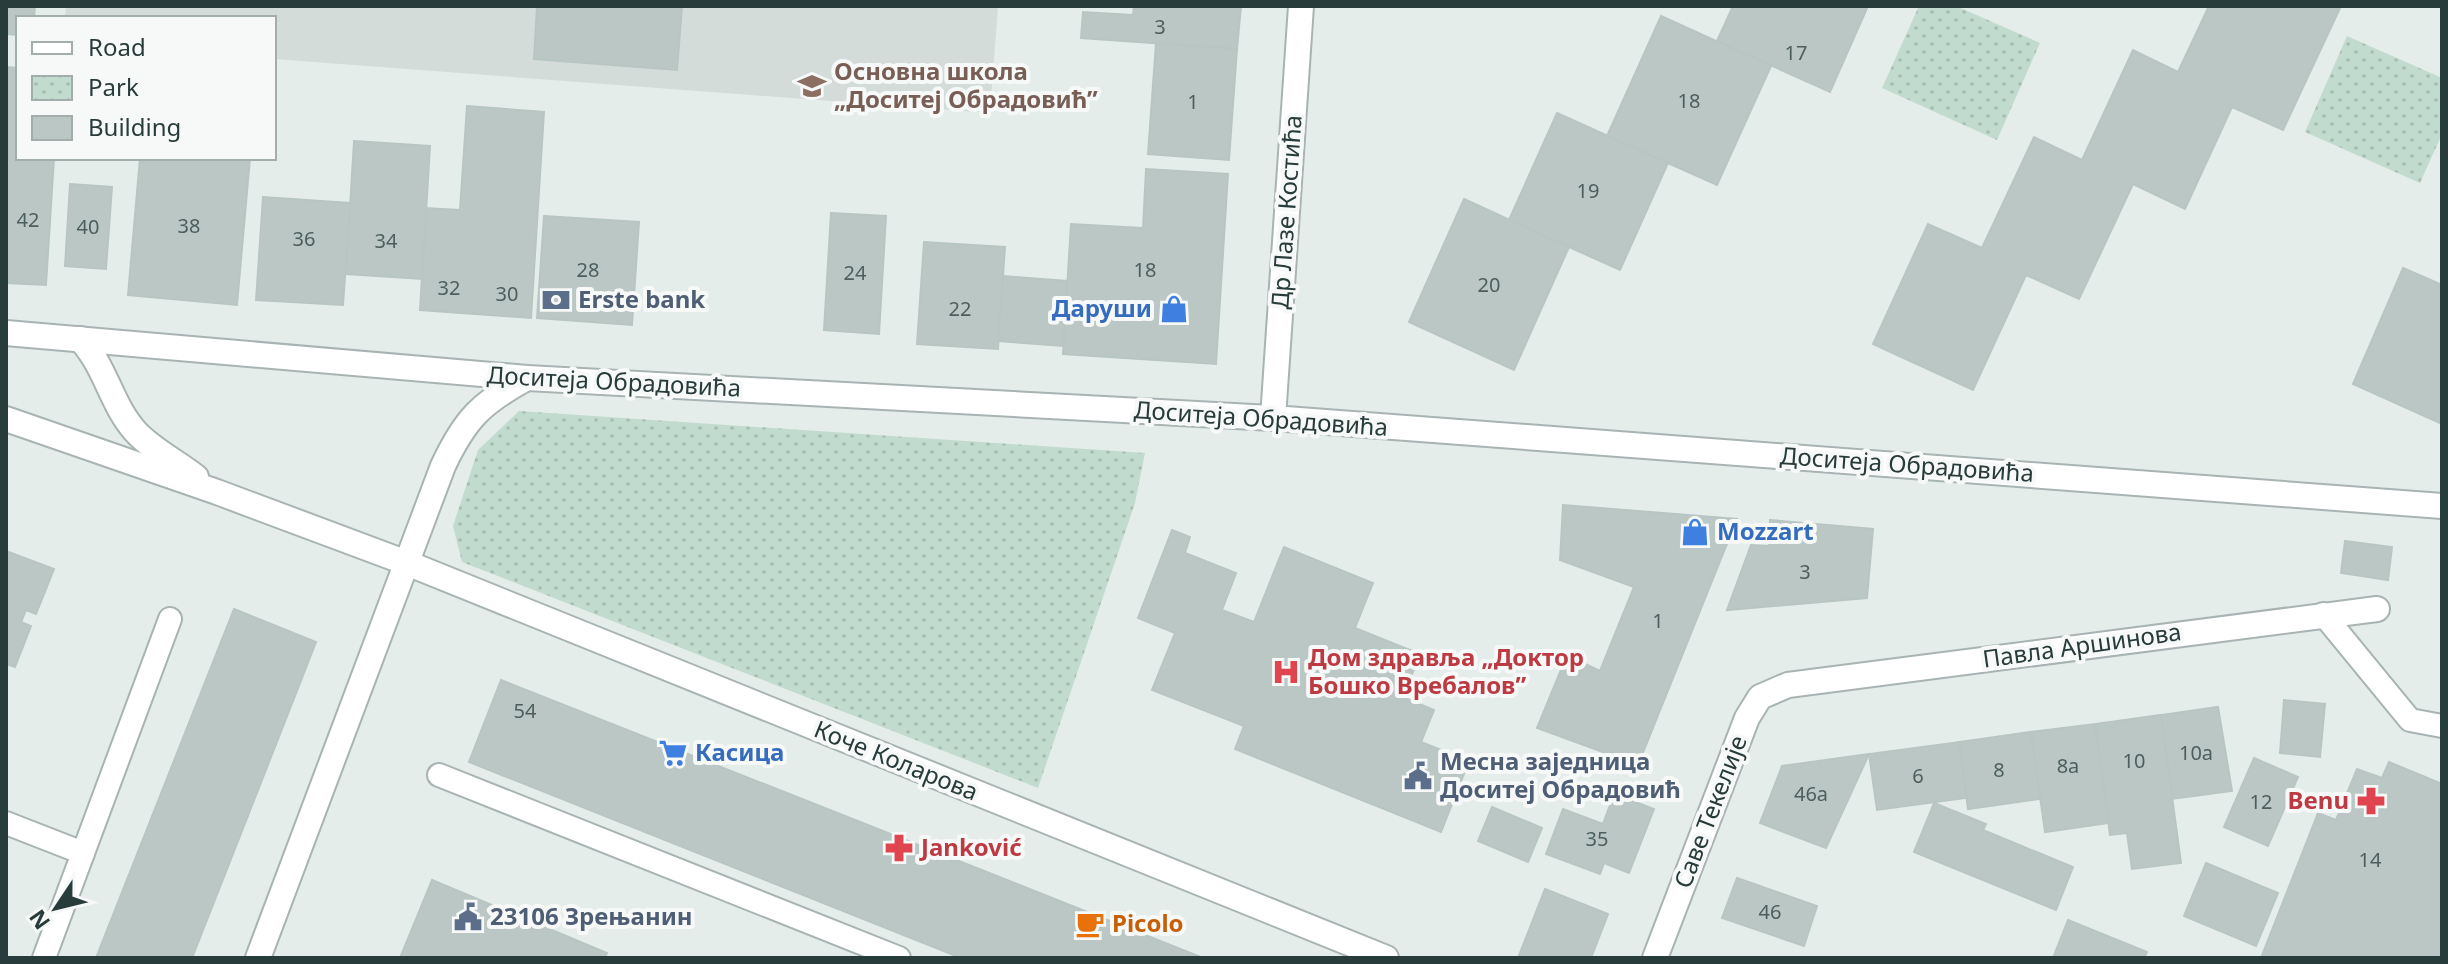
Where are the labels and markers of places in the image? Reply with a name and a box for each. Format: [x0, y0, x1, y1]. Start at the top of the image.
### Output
place label: Основна школа „Доситеј Обрадовић” [834, 54, 1098, 115]
school or university icon: Основна школа „Доситеј Обрадовић” [797, 71, 827, 101]
place label: Erste bank [578, 282, 705, 315]
bank icon: Erste bank [541, 285, 571, 315]
place label: Даруши [1052, 291, 1152, 324]
shop icon: Даруши [1159, 294, 1189, 324]
place label: Mozzart [1717, 514, 1814, 547]
shop icon: Mozzart [1680, 517, 1710, 547]
place label: Дом здравља „Доктор Бошко Вребалов” [1308, 640, 1584, 701]
hospital icon: Дом здравља „Доктор Бошко Вребалов” [1271, 657, 1301, 687]
place label: Касица [695, 735, 784, 768]
supermarket icon: Касица [658, 738, 688, 768]
place label: Месна заједница Доситеј Обрадовић [1440, 744, 1681, 805]
public building icon: Месна заједница Доситеј Обрадовић [1403, 761, 1433, 791]
place label: Benu [2288, 783, 2349, 816]
pharmacy icon: Benu [2356, 786, 2386, 816]
place label: Janković [919, 830, 1022, 863]
pharmacy icon: Janković [884, 833, 914, 863]
place label: 23106 Зрењанин [490, 899, 693, 932]
public building icon: 23106 Зрењанин [453, 902, 483, 932]
place label: Picolo [1112, 906, 1184, 939]
cafe icon: Picolo [1075, 909, 1105, 939]

